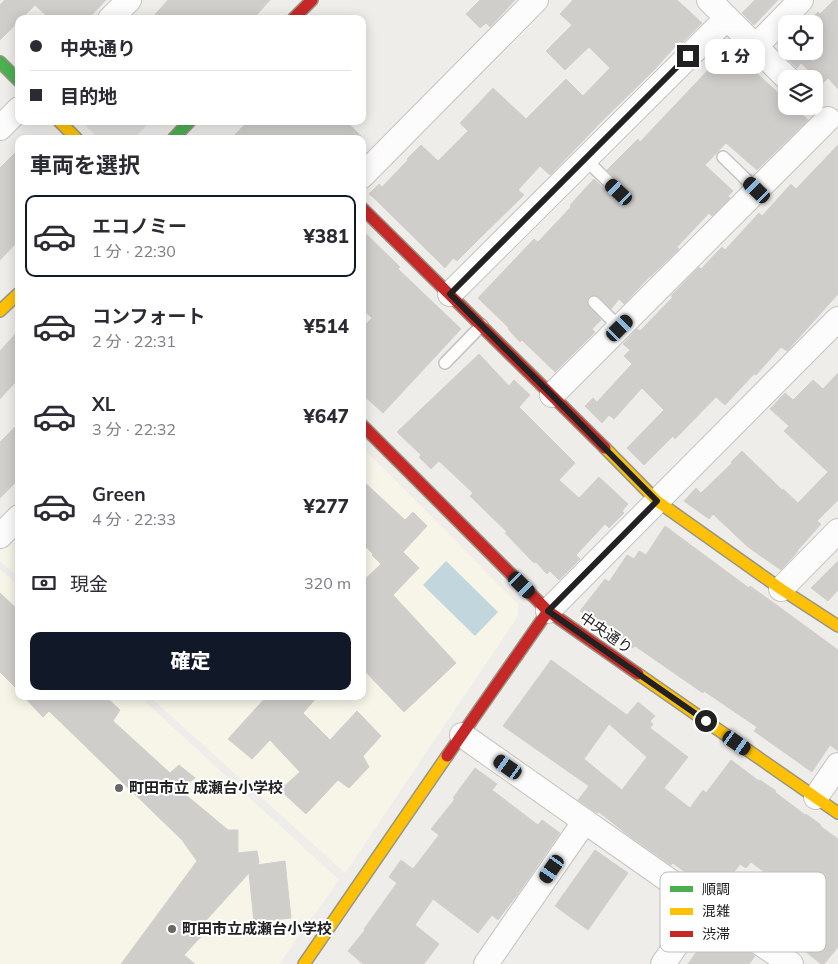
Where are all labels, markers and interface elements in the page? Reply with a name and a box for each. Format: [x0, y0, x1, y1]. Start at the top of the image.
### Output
map controls [778, 15, 823, 115]
button: locate [778, 15, 823, 60]
text: 中央通り [60, 36, 136, 60]
callout: 1 分 [706, 38, 766, 74]
route end [677, 45, 699, 67]
text: 1 分 [720, 46, 750, 66]
button: layers [778, 70, 823, 115]
text: 目的地 [60, 84, 117, 108]
text: 車両を選択 [30, 151, 140, 179]
car [740, 174, 773, 206]
car [602, 176, 635, 208]
icon: car [32, 214, 77, 259]
text: エコノミー [92, 214, 187, 238]
text: ¥381 [303, 224, 349, 248]
text: 1 分 · 22:30 [92, 241, 176, 261]
icon: car [32, 304, 77, 349]
text: コンフォート [92, 304, 205, 328]
car [604, 312, 635, 344]
text: ¥514 [303, 314, 349, 338]
text: 2 分 · 22:31 [92, 331, 176, 351]
text: XL [92, 392, 115, 416]
icon: car [32, 394, 77, 439]
text: ¥647 [303, 404, 349, 428]
text: 3 分 · 22:32 [92, 419, 176, 439]
text: Green [92, 482, 146, 506]
icon: car [32, 484, 77, 529]
text: ¥277 [303, 494, 349, 518]
text: 4 分 · 22:33 [92, 509, 176, 529]
icon: cash [30, 569, 58, 597]
car [506, 569, 537, 601]
text: 現金 [70, 572, 108, 596]
text: 320 m [304, 573, 351, 593]
street label: 中央通り [576, 608, 636, 658]
button: 確定 [30, 632, 351, 690]
route start [695, 710, 717, 732]
car [720, 728, 753, 758]
car [491, 752, 524, 782]
place label: 町田市立 成瀬台小学校 [129, 778, 283, 797]
marker: 町田市立 成瀬台小学校 [113, 782, 125, 794]
car [537, 852, 566, 886]
legend [660, 872, 826, 952]
text: 順調 [702, 880, 730, 898]
text: 混雑 [702, 902, 730, 920]
place label: 町田市立成瀬台小学校 [182, 919, 332, 938]
marker: 町田市立成瀬台小学校 [166, 923, 178, 935]
text: 渋滞 [702, 925, 730, 943]

